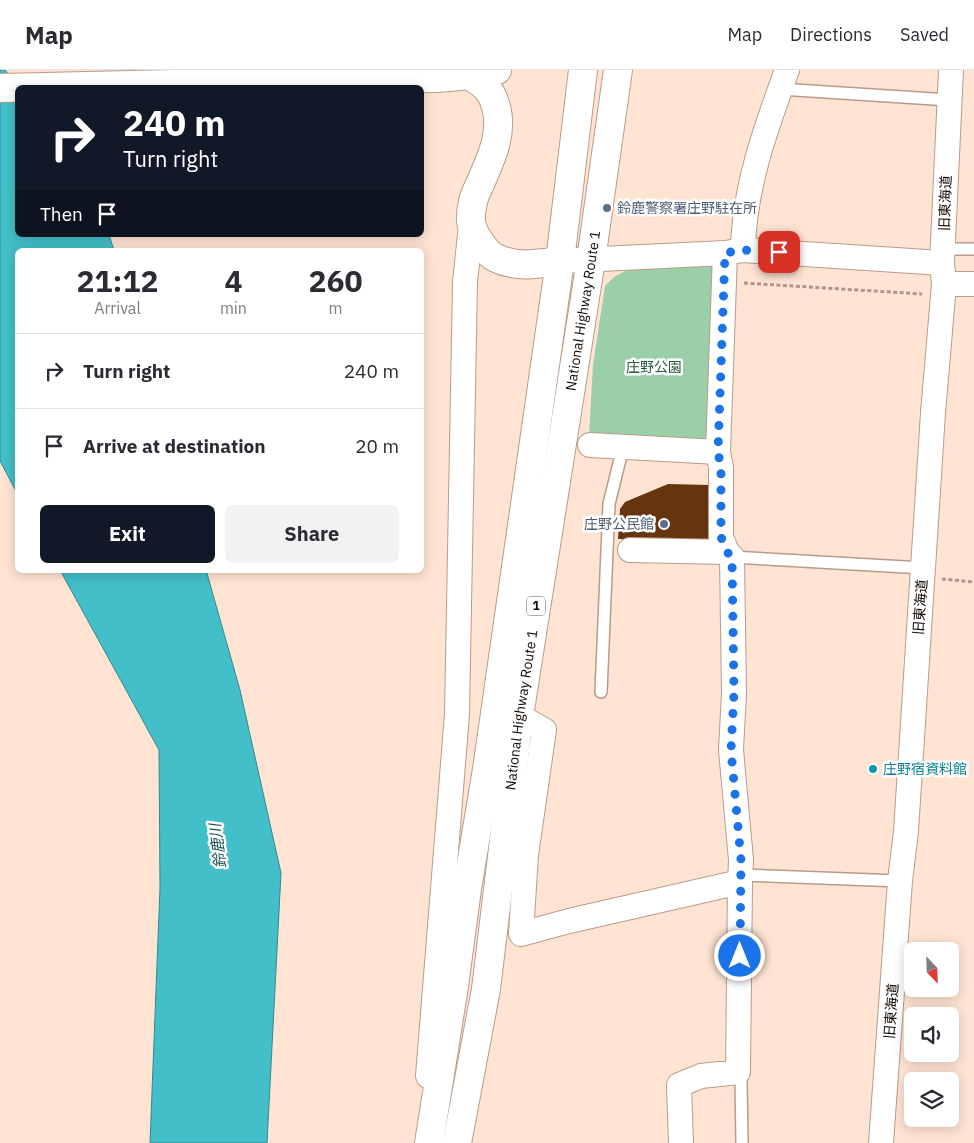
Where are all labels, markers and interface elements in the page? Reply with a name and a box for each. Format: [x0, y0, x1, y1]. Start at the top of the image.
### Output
text: Map [25, 19, 73, 51]
text: Map [727, 23, 762, 46]
text: Directions [790, 23, 872, 46]
text: Saved [900, 23, 949, 46]
text: 240 m [123, 100, 226, 146]
icon: right [40, 105, 105, 170]
text: Turn right [123, 144, 218, 173]
street label: 旧東海道 [935, 175, 955, 231]
place label: 鈴鹿警察署庄野駐在所 [617, 199, 757, 217]
icon: arrive [93, 200, 121, 228]
text: Then [40, 202, 83, 226]
marker: 鈴鹿警察署庄野駐在所 [601, 202, 613, 214]
street label: National Highway Route 1 [561, 229, 604, 392]
pin [758, 231, 800, 273]
icon: arrive [765, 238, 793, 266]
text: 21:12 [77, 261, 158, 300]
text: 4 [224, 261, 242, 300]
text: 260 [308, 261, 362, 300]
text: Arrival [94, 298, 141, 318]
text: min [220, 298, 247, 318]
text: m [328, 298, 342, 318]
icon: right [40, 357, 68, 385]
park label: 庄野公園 [626, 358, 682, 376]
text: Turn right [83, 359, 170, 383]
text: 240 m [344, 359, 399, 383]
icon: arrive [40, 432, 68, 460]
text: Arrive at destination [83, 434, 266, 458]
text: 20 m [355, 434, 399, 458]
button: Exit [40, 505, 215, 563]
button: Share [225, 505, 399, 563]
place label: 庄野公民館 [584, 515, 654, 533]
marker: 庄野公民館 [658, 518, 670, 530]
street label: 旧東海道 [909, 578, 931, 636]
road number: 1 [527, 596, 545, 616]
street label: National Highway Route 1 [501, 628, 542, 791]
place label: 庄野宿資料館 [883, 760, 967, 778]
marker: 庄野宿資料館 [867, 763, 879, 775]
water label: 鈴鹿川 [205, 821, 230, 870]
position arrow [713, 929, 765, 981]
north arrow [904, 942, 959, 998]
map controls [904, 942, 959, 1127]
street label: 旧東海道 [880, 982, 902, 1040]
button: sound [904, 1007, 959, 1062]
button: layers [904, 1072, 959, 1127]

